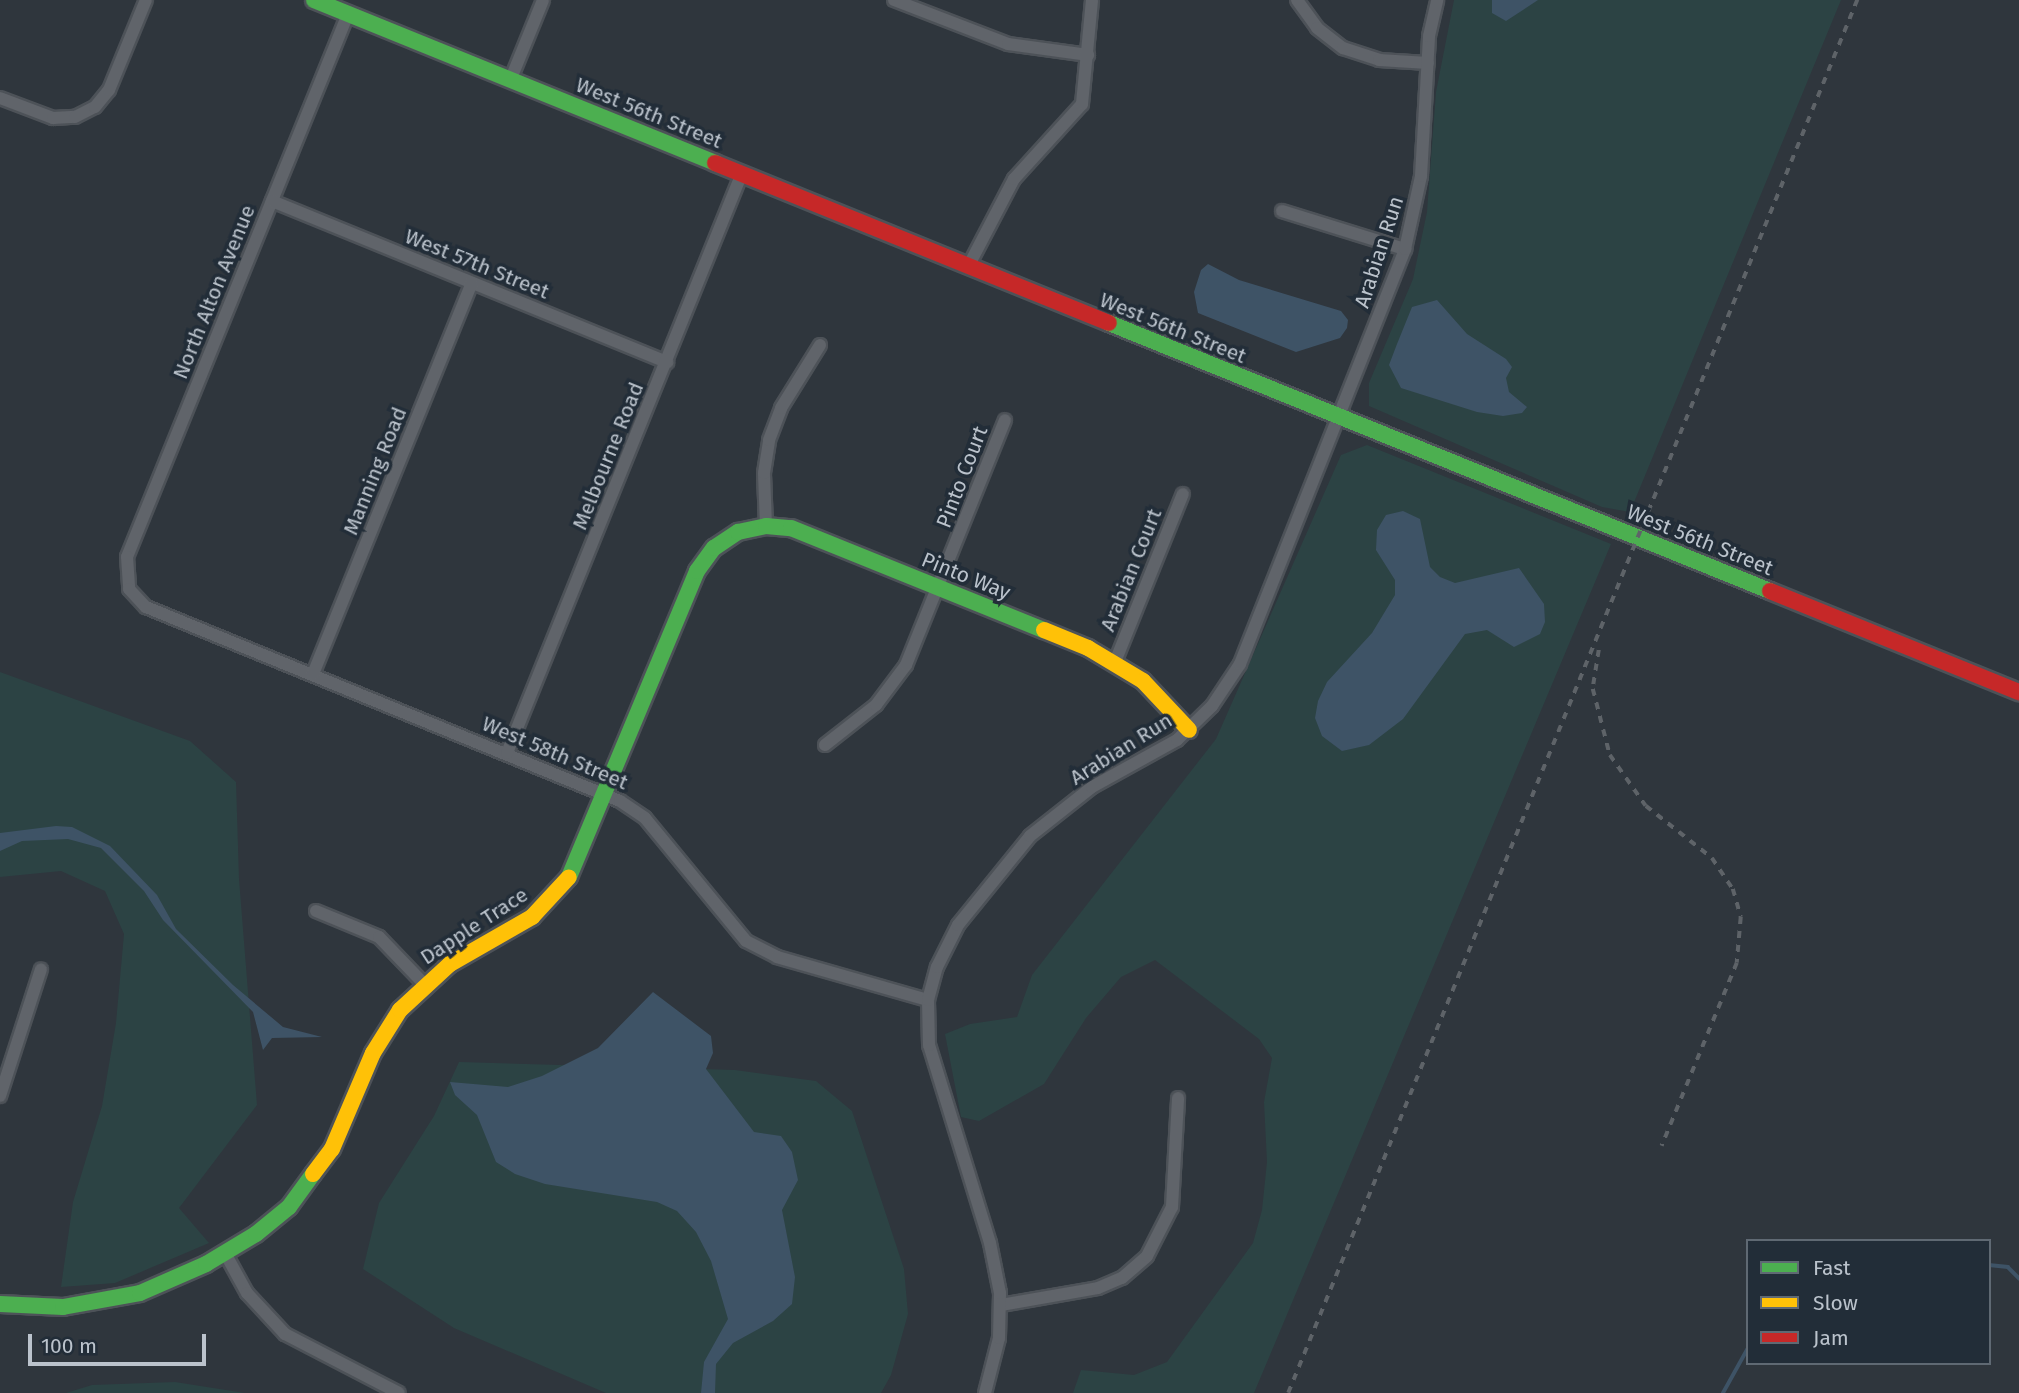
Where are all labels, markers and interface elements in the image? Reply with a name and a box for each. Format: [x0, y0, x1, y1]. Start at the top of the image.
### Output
street label: West 56th Street [572, 72, 726, 154]
street label: Arabian Run [1349, 193, 1409, 311]
street label: North Alton Avenue [168, 201, 260, 383]
street label: West 57th Street [401, 224, 553, 304]
street label: West 56th Street [1096, 287, 1250, 369]
street label: Melbourne Road [567, 379, 649, 533]
street label: Manning Road [338, 403, 412, 539]
street label: Pinto Court [931, 423, 993, 531]
street label: West 56th Street [1623, 499, 1777, 581]
street label: Arabian Court [1095, 505, 1167, 635]
street label: Pinto Way [918, 547, 1014, 605]
street label: Arabian Run [1065, 708, 1177, 790]
street label: West 58th Street [478, 711, 632, 795]
street label: Dapple Trace [416, 882, 532, 970]
legend [1746, 1239, 1991, 1365]
text: Fast [1813, 1255, 1851, 1281]
text: Slow [1813, 1290, 1858, 1316]
scale bar [32, 1320, 210, 1364]
text: Jam [1813, 1325, 1849, 1351]
text: 100 m [41, 1333, 97, 1359]

